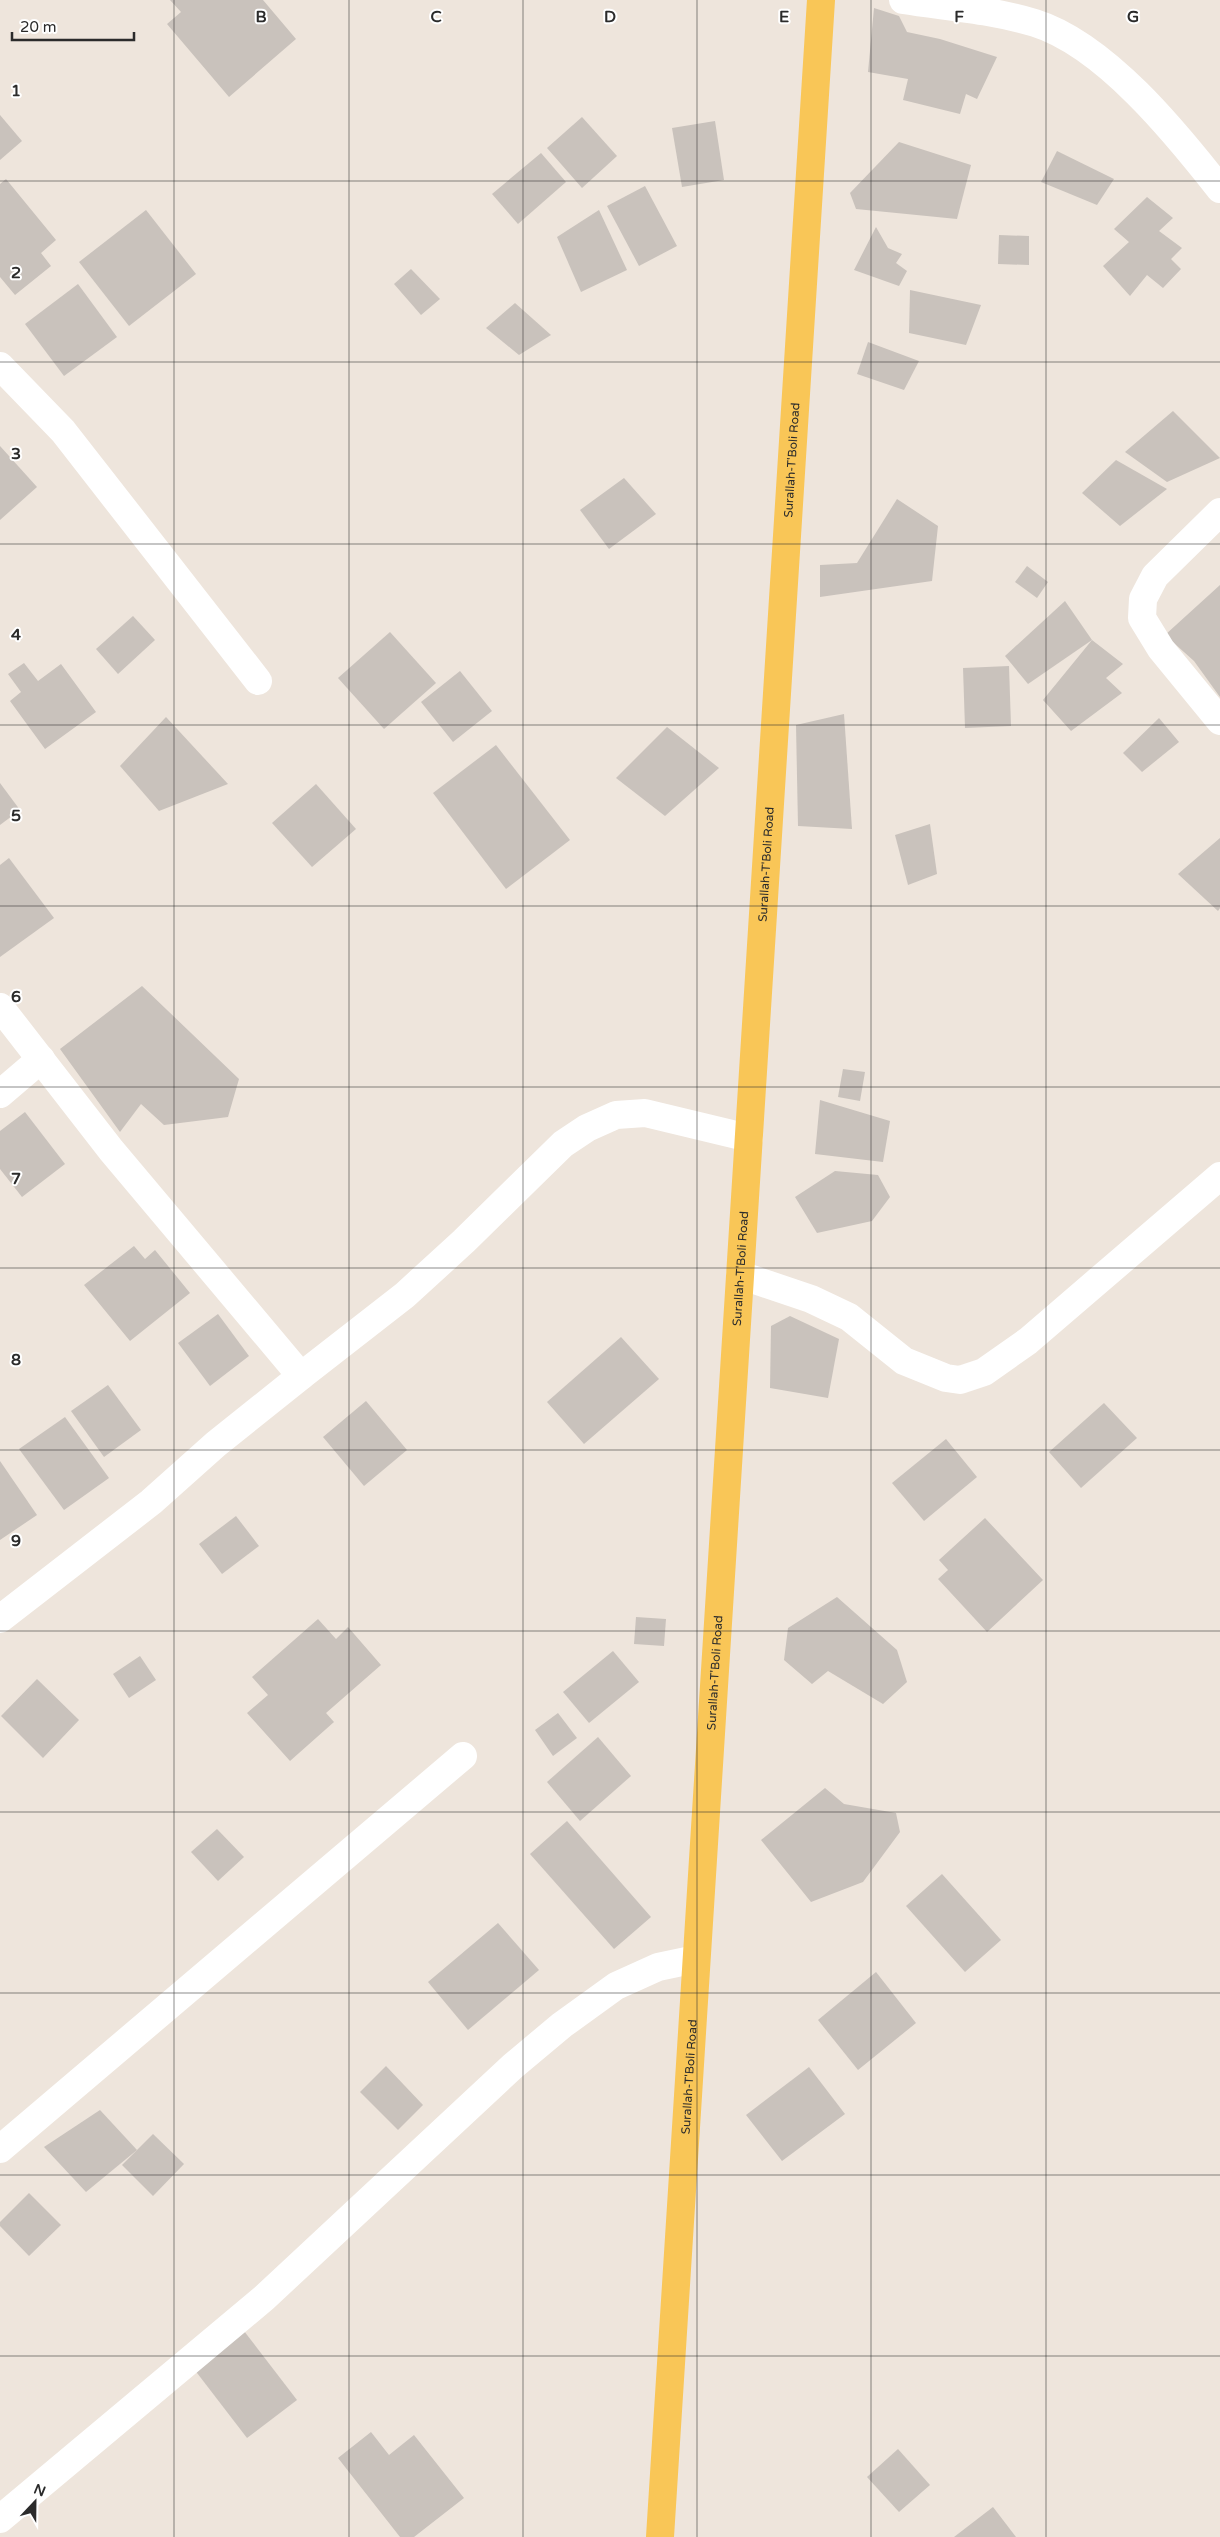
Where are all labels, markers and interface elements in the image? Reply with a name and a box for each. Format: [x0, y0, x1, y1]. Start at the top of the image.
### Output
text: B [255, 7, 267, 27]
text: C [430, 7, 442, 27]
text: D [604, 7, 616, 27]
text: E [779, 7, 789, 27]
text: F [954, 7, 964, 27]
text: G [1127, 7, 1139, 27]
scale bar [12, 10, 135, 42]
text: 20 m [20, 18, 57, 36]
text: 1 [11, 81, 21, 101]
text: 2 [11, 263, 21, 283]
street label: Surallah-T'Boli Road [781, 402, 802, 518]
text: 3 [11, 444, 21, 464]
text: 4 [11, 625, 21, 645]
text: 5 [11, 806, 21, 826]
street label: Surallah-T'Boli Road [756, 807, 777, 922]
text: 6 [11, 987, 21, 1007]
text: 7 [11, 1169, 21, 1189]
street label: Surallah-T'Boli Road [730, 1211, 751, 1326]
text: 8 [11, 1350, 21, 1370]
text: 9 [11, 1531, 21, 1551]
street label: Surallah-T'Boli Road [704, 1615, 725, 1731]
street label: Surallah-T'Boli Road [679, 2019, 700, 2135]
north arrow [10, 2477, 60, 2527]
text: N [31, 2480, 48, 2500]

